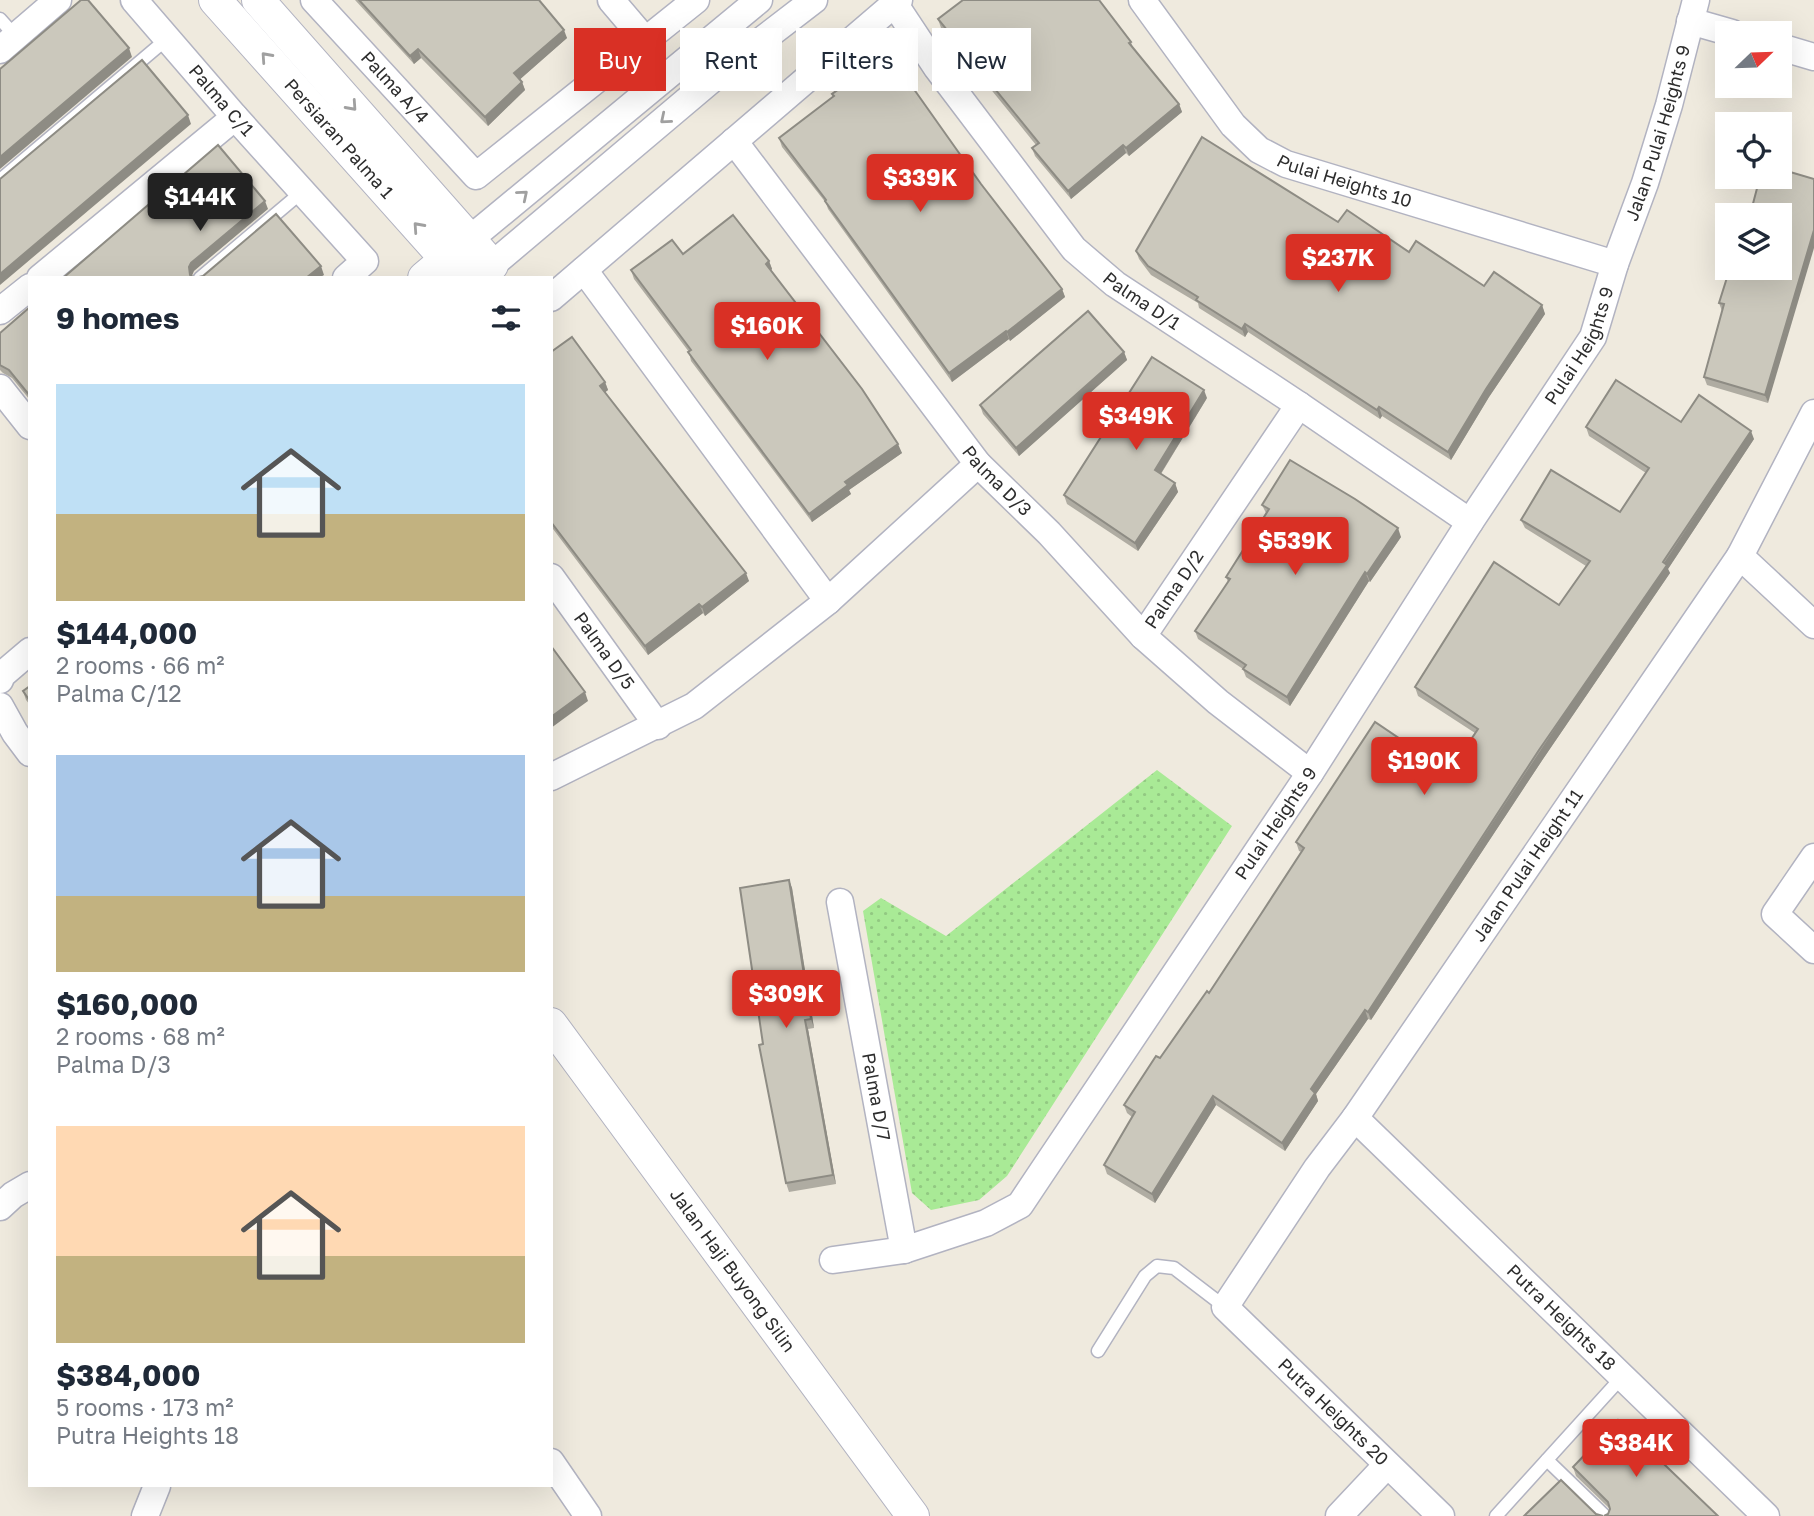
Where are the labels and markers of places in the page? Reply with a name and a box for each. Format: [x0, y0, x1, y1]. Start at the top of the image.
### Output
pin: $339K [871, 154, 969, 214]
pin: $144K [151, 174, 249, 233]
pin: $237K [1289, 234, 1387, 294]
pin: $160K [718, 302, 816, 362]
pin: $349K [1087, 392, 1185, 452]
pin: $539K [1246, 518, 1344, 577]
pin: $190K [1375, 738, 1473, 797]
pin: $309K [737, 970, 835, 1030]
pin: $384K [1587, 1420, 1685, 1479]

